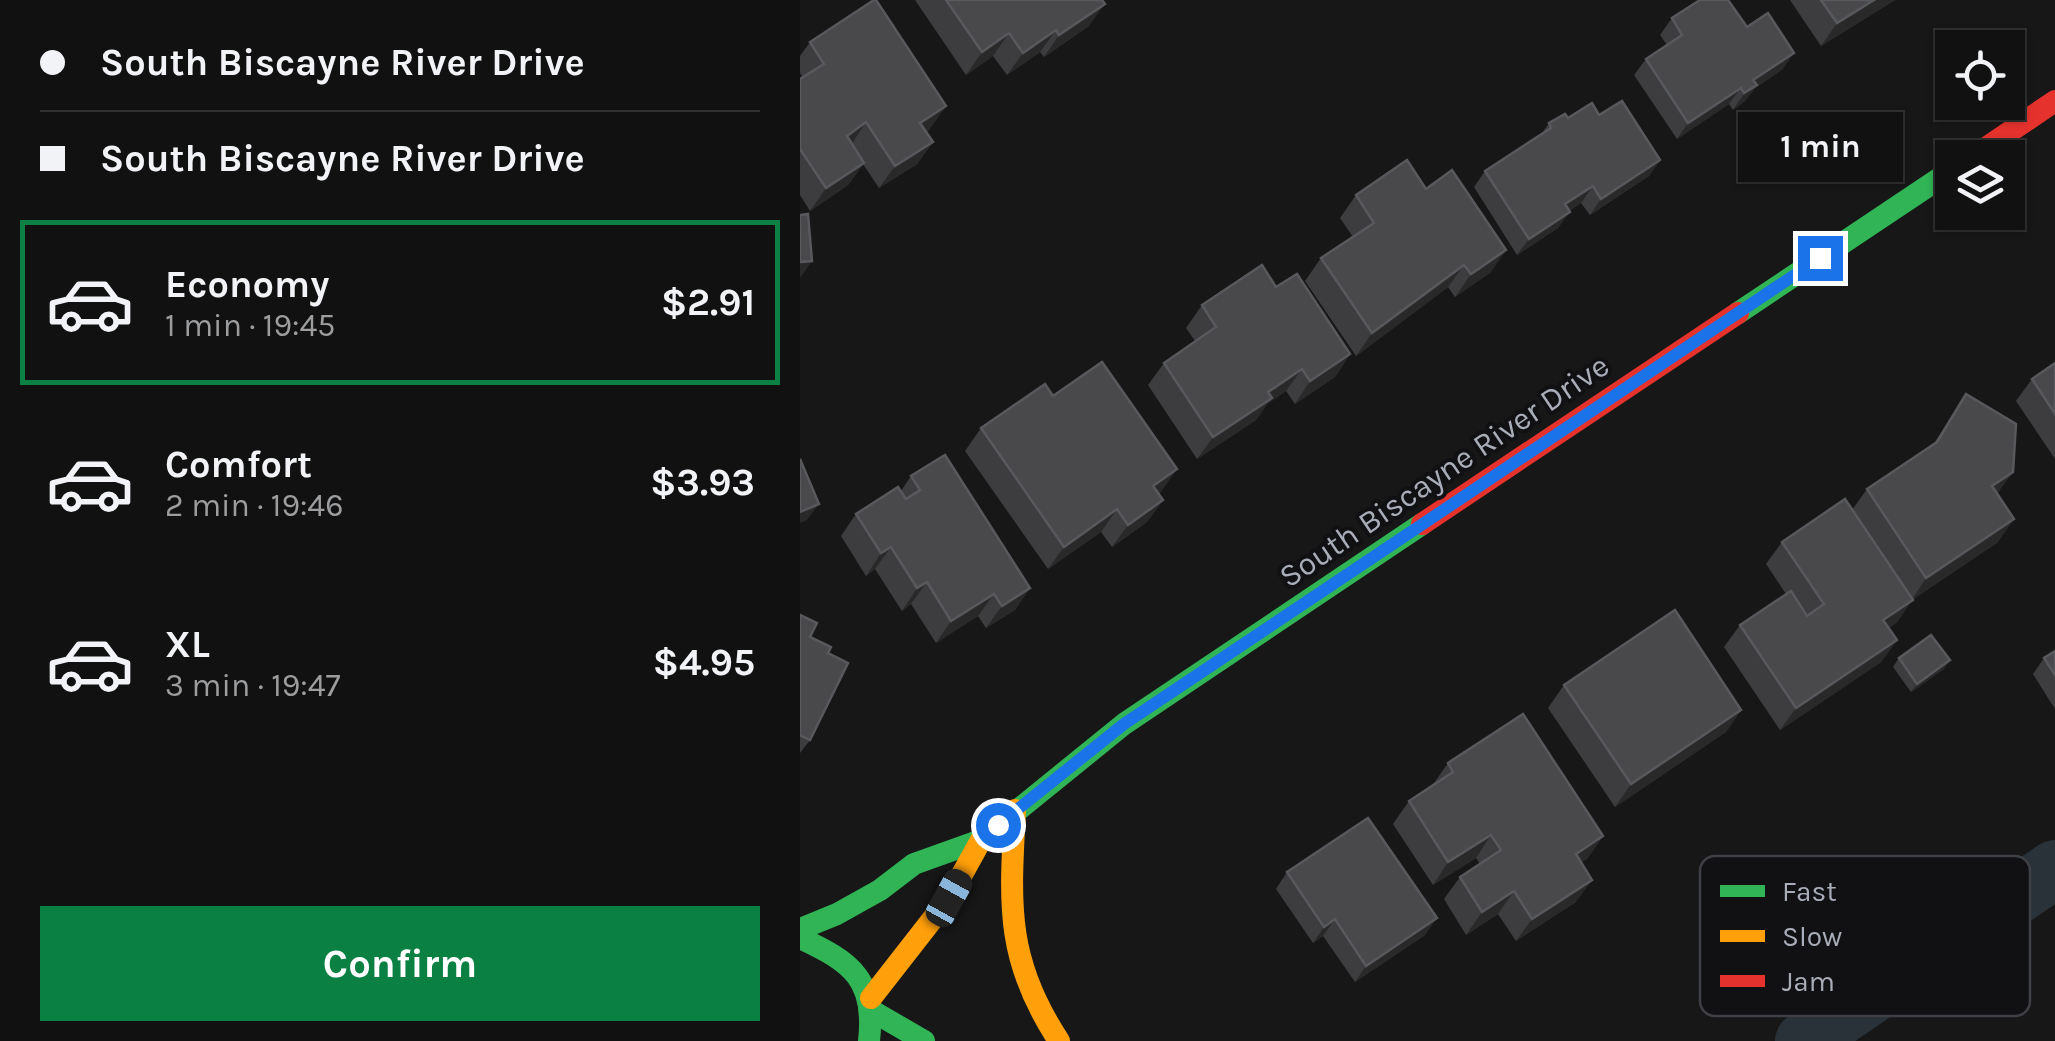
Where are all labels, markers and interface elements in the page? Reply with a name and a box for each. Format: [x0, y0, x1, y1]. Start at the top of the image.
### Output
map controls [1935, 30, 2025, 230]
button: locate [1935, 30, 2025, 120]
text: South Biscayne River Drive [100, 40, 585, 85]
callout: 1 min [1738, 113, 1902, 183]
text: 1 min [1780, 128, 1861, 165]
text: South Biscayne River Drive [100, 136, 585, 181]
button: layers [1935, 140, 2025, 230]
route end [1798, 236, 1843, 281]
icon: car [45, 258, 135, 348]
text: Economy [165, 262, 329, 307]
text: $2.91 [661, 280, 755, 325]
text: 1 min · 19:45 [165, 307, 335, 344]
street label: South Biscayne River Drive [1272, 347, 1616, 595]
icon: car [45, 438, 135, 528]
text: Comfort [165, 442, 312, 487]
text: $3.93 [650, 460, 755, 505]
text: 2 min · 19:46 [165, 487, 344, 524]
icon: car [45, 618, 135, 708]
text: XL [165, 622, 210, 667]
text: $4.95 [653, 640, 755, 685]
text: 3 min · 19:47 [165, 667, 341, 704]
route start [976, 803, 1021, 848]
legend [1700, 856, 2030, 1016]
car [921, 864, 977, 932]
text: Fast [1782, 875, 1837, 908]
button: Confirm [40, 906, 760, 1021]
text: Slow [1782, 920, 1842, 953]
text: Jam [1782, 965, 1835, 998]

